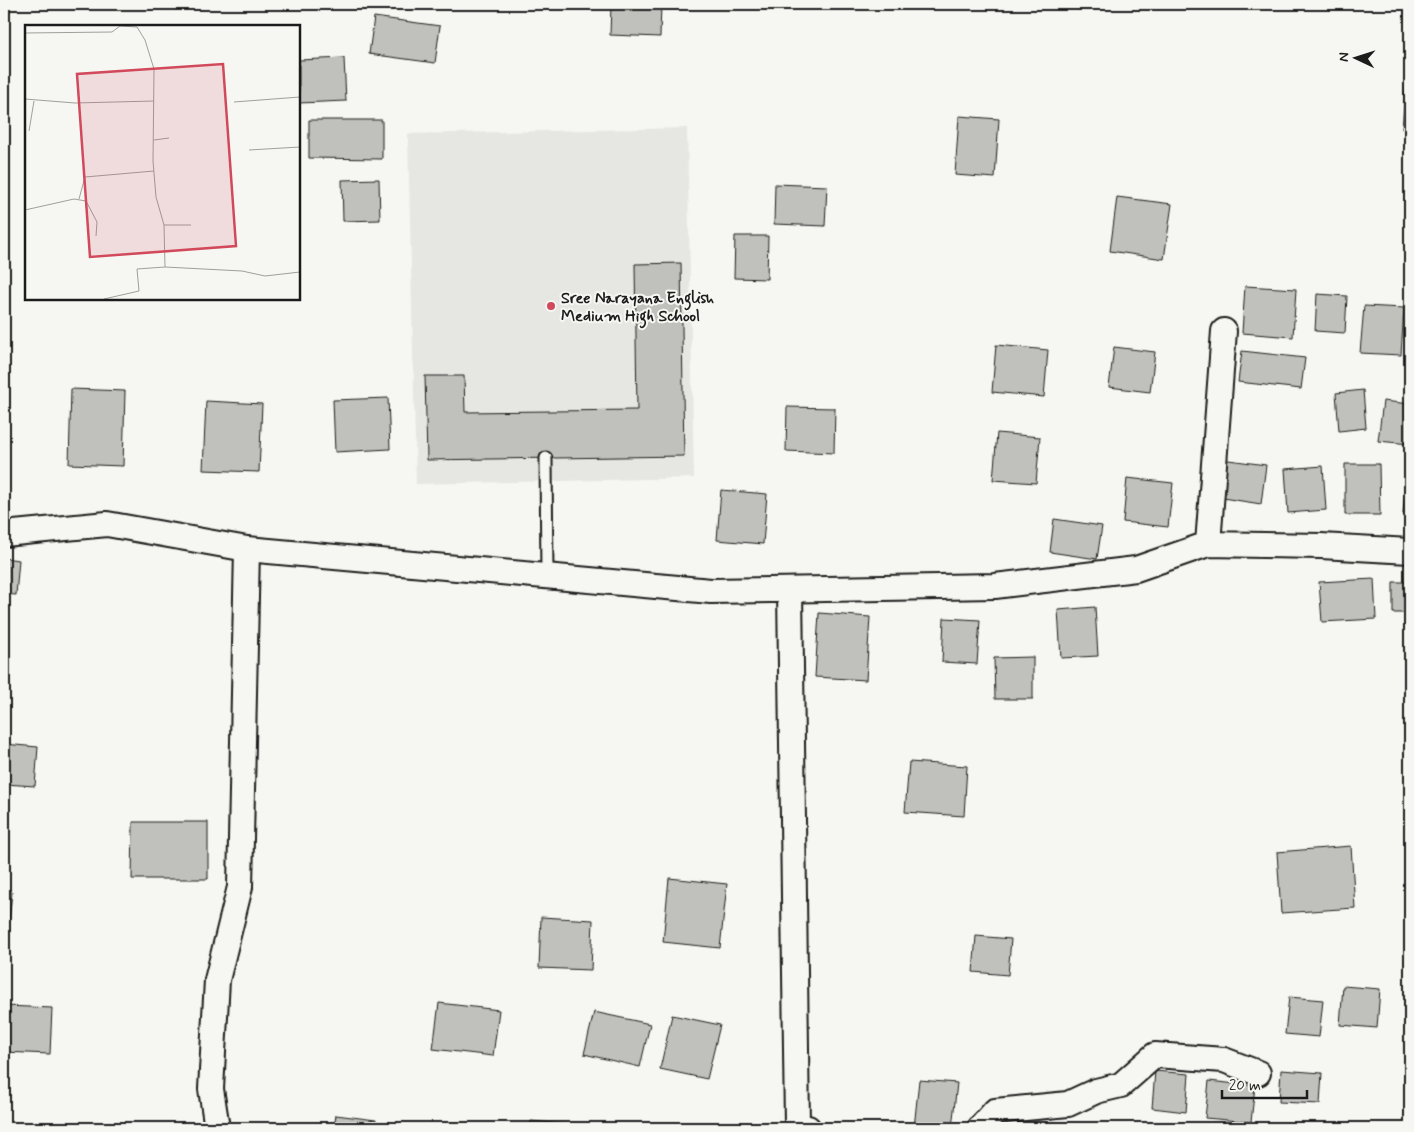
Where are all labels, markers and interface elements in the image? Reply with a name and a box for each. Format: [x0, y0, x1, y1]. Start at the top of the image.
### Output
inset map [25, 25, 300, 300]
north arrow [1332, 32, 1382, 82]
text: N [1335, 52, 1353, 62]
place label: Sree Narayana English Medium High School [561, 288, 714, 329]
marker: Sree Narayana English Medium High School [545, 300, 557, 312]
scale bar [1222, 1067, 1306, 1099]
text: 20 m [1229, 1076, 1261, 1096]

